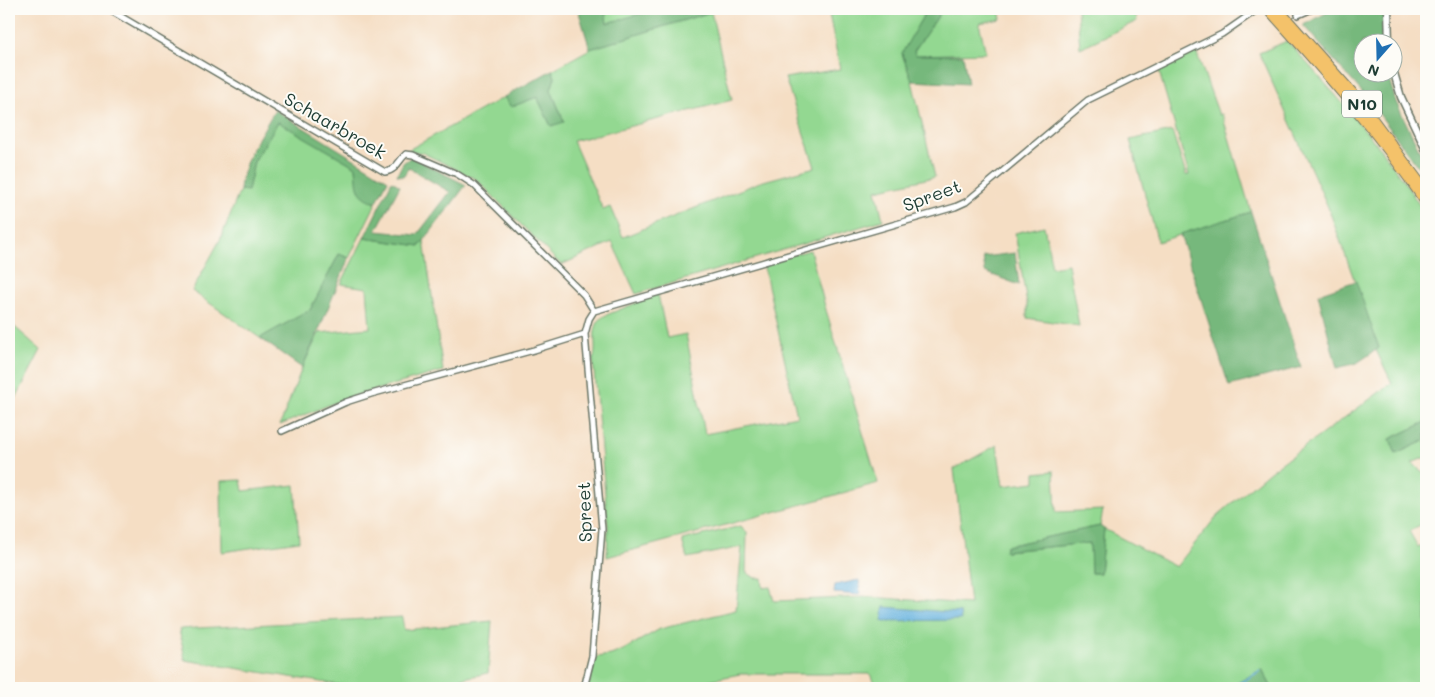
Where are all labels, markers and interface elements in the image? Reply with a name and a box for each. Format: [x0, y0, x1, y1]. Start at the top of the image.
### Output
north arrow [1352, 32, 1402, 82]
text: N [1365, 60, 1382, 81]
street label: Schaarbroek [280, 86, 391, 164]
road number: N10 [1342, 90, 1382, 118]
street label: Spreet [899, 173, 964, 217]
street label: Spreet [571, 481, 597, 543]

